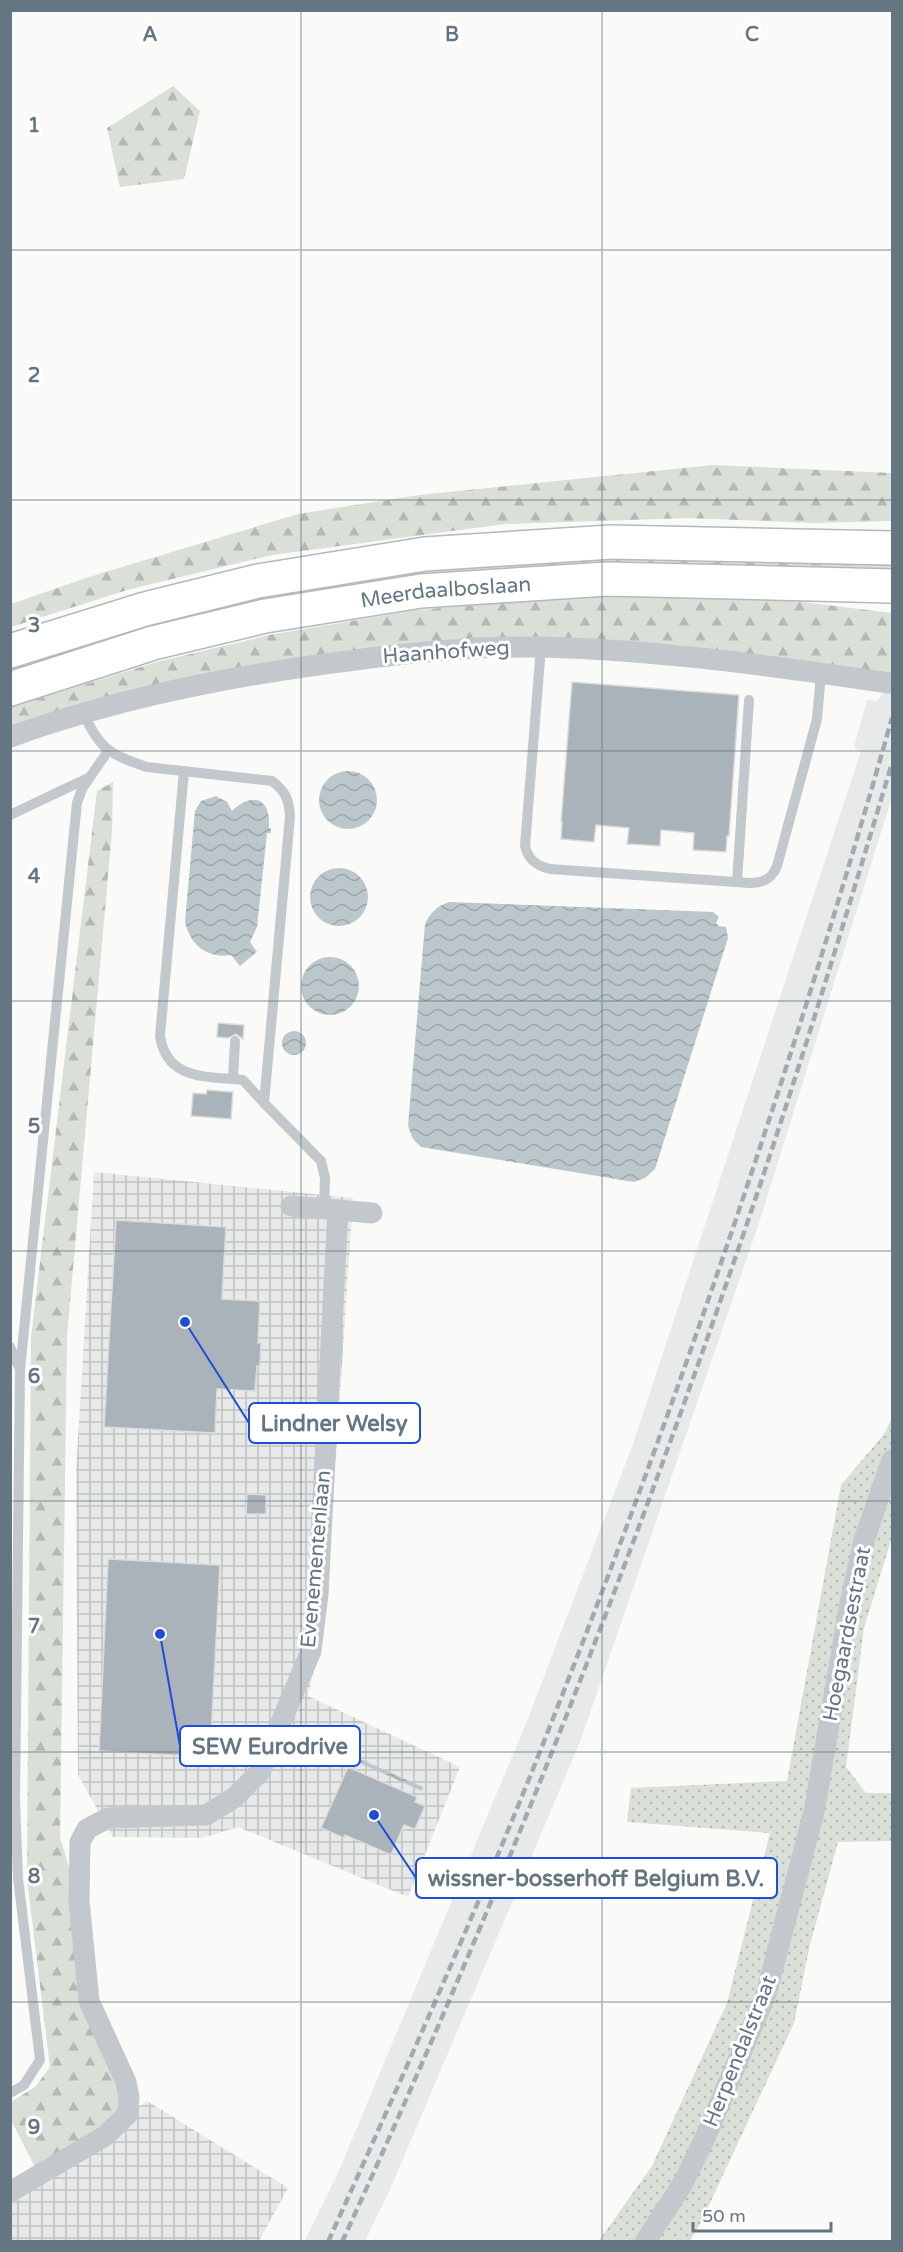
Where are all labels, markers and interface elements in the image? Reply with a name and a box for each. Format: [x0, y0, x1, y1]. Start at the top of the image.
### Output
text: A [143, 23, 158, 47]
text: B [445, 23, 459, 47]
text: C [745, 23, 759, 47]
text: 1 [28, 114, 40, 138]
text: 2 [28, 364, 40, 388]
street label: Meerdaalboslaan [359, 571, 532, 613]
text: 3 [28, 614, 40, 638]
street label: Haanhofweg [382, 635, 510, 669]
text: 4 [28, 865, 41, 889]
text: 5 [28, 1115, 40, 1139]
text: 6 [28, 1365, 40, 1389]
callout: Lindner Welsy [249, 1403, 420, 1443]
text: Lindner Welsy [261, 1411, 408, 1437]
street label: Evenementenlaan [296, 1469, 336, 1649]
street label: Hoegaardsestraat [818, 1545, 876, 1723]
text: 7 [28, 1615, 40, 1639]
callout: SEW Eurodrive [180, 1726, 360, 1766]
text: SEW Eurodrive [192, 1734, 348, 1760]
callout: wissner-bosserhoff Belgium B.V. [416, 1858, 777, 1898]
text: 8 [28, 1865, 40, 1889]
text: wissner-bosserhoff Belgium B.V. [428, 1866, 764, 1892]
street label: Herpendalstraat [698, 1972, 782, 2130]
text: 9 [28, 2116, 40, 2140]
scale bar [693, 2195, 831, 2233]
text: 50 m [702, 2205, 746, 2227]

